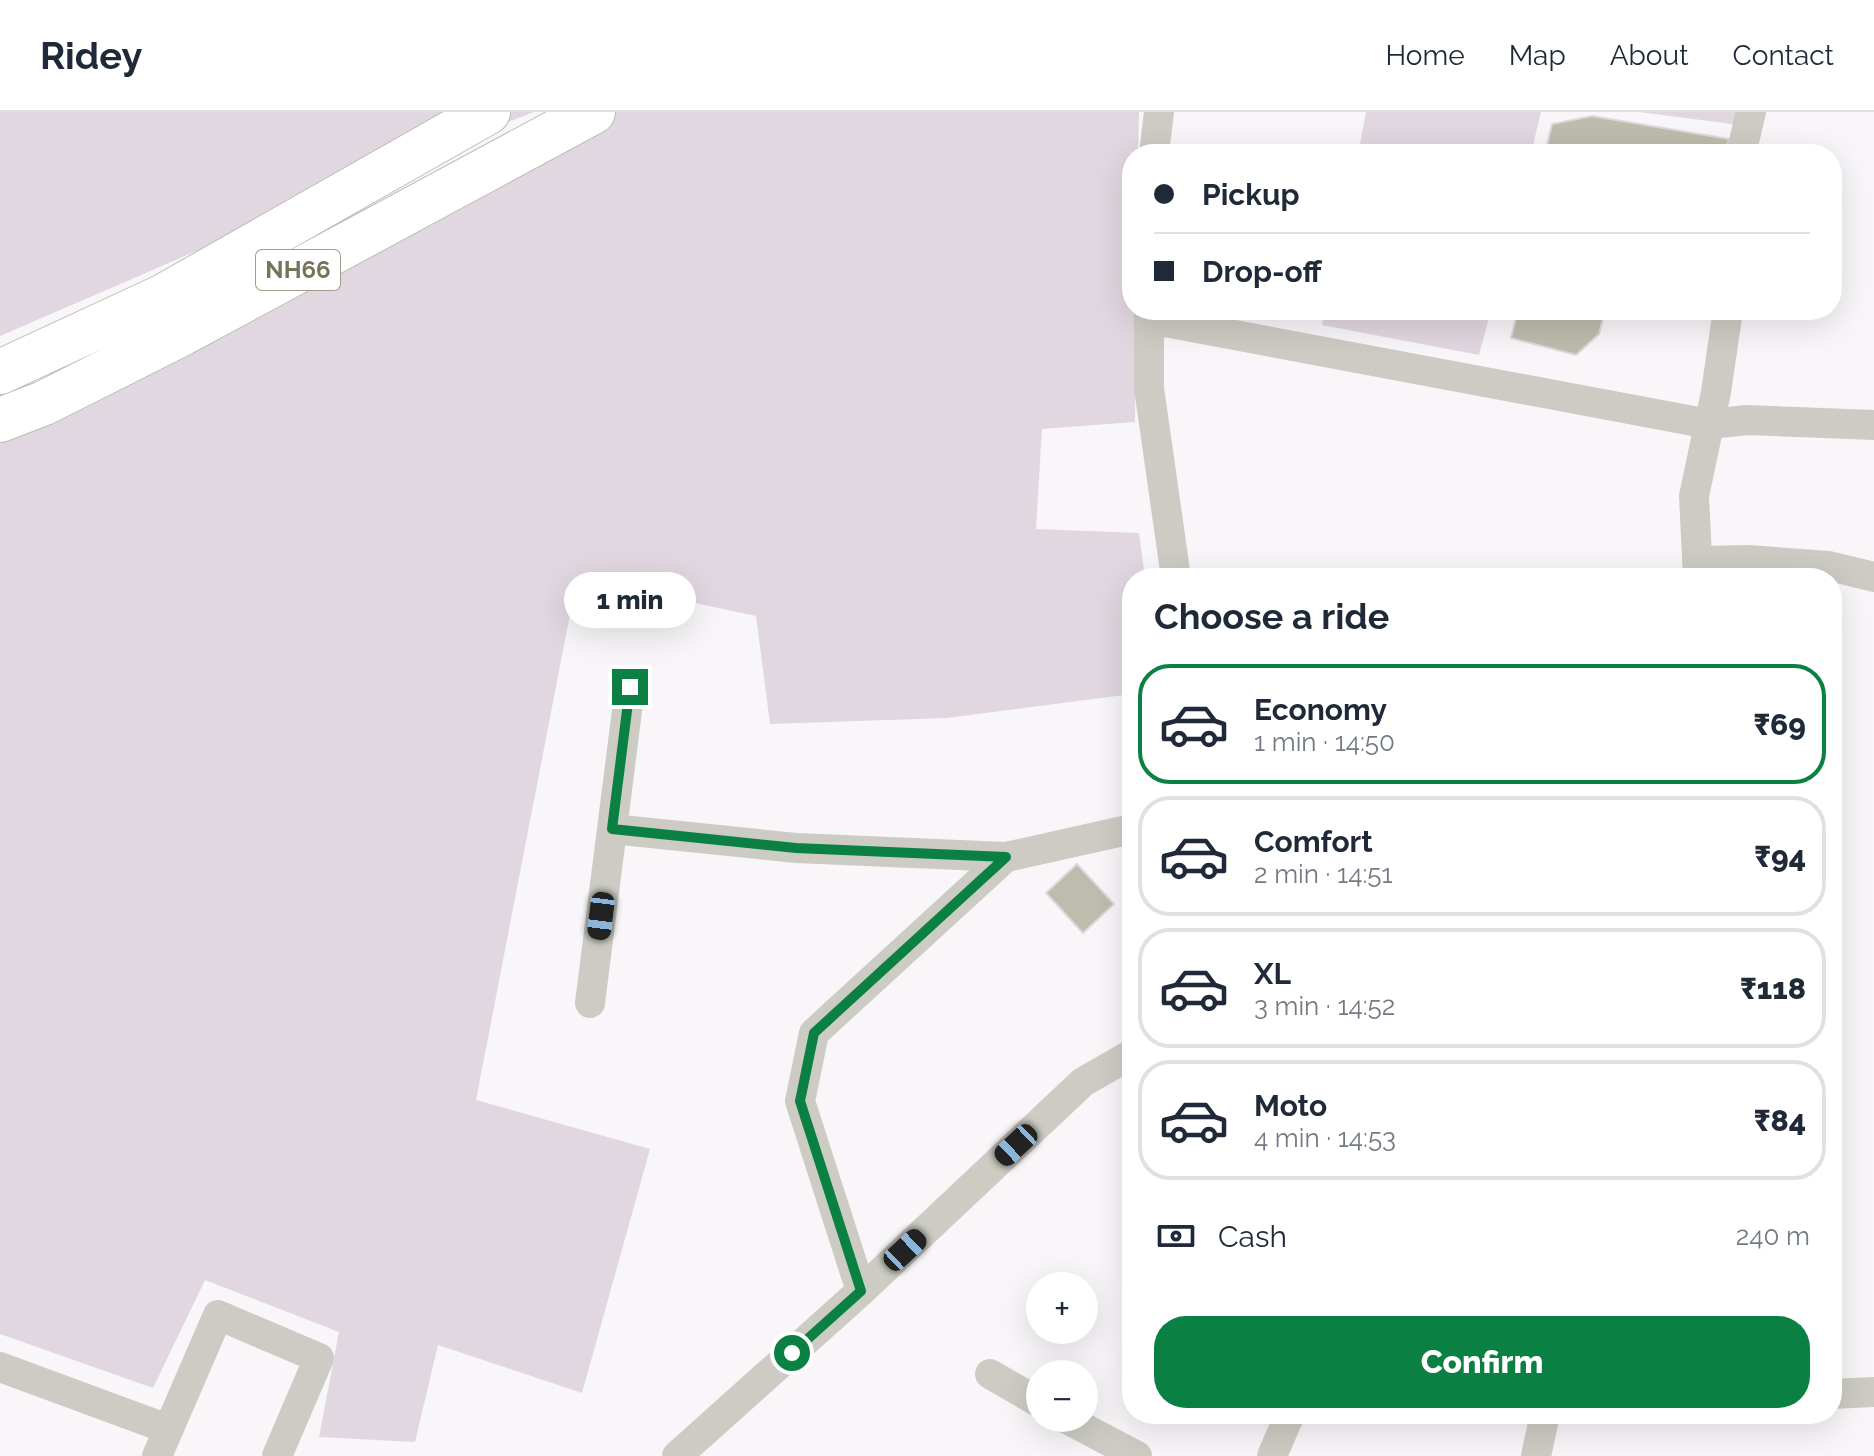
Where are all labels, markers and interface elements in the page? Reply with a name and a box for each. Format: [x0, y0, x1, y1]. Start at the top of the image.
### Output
text: Ridey [40, 33, 142, 78]
text: Home [1385, 39, 1465, 72]
text: Map [1509, 39, 1566, 72]
text: About [1610, 39, 1689, 72]
text: Contact [1733, 39, 1834, 72]
text: Pickup [1202, 177, 1300, 212]
road number: NH66 [256, 250, 340, 290]
text: Drop-off [1202, 254, 1322, 289]
callout: 1 min [564, 571, 696, 627]
text: 1 min [597, 585, 663, 615]
text: Choose a ride [1154, 595, 1389, 637]
route end [612, 669, 648, 705]
icon: car [1158, 688, 1230, 760]
text: Economy [1254, 692, 1387, 727]
text: ₹69 [1753, 707, 1806, 742]
text: 1 min · 14:50 [1254, 727, 1395, 757]
icon: car [1158, 820, 1230, 892]
text: Comfort [1254, 824, 1373, 859]
text: ₹94 [1754, 839, 1806, 874]
text: 2 min · 14:51 [1254, 859, 1393, 889]
car [586, 891, 616, 941]
icon: car [1158, 952, 1230, 1024]
text: XL [1254, 956, 1291, 991]
text: ₹118 [1740, 971, 1806, 1006]
text: 3 min · 14:52 [1254, 991, 1395, 1021]
icon: car [1158, 1084, 1230, 1156]
text: Moto [1254, 1088, 1327, 1123]
text: ₹84 [1754, 1103, 1806, 1138]
car [990, 1120, 1042, 1170]
text: 4 min · 14:53 [1254, 1123, 1396, 1153]
icon: cash [1154, 1214, 1198, 1258]
text: Cash [1218, 1219, 1287, 1254]
text: 240 m [1736, 1221, 1810, 1251]
car [879, 1225, 931, 1275]
map controls [1026, 1272, 1098, 1432]
button: + [1026, 1272, 1098, 1344]
button: Confirm [1154, 1316, 1810, 1408]
route start [774, 1335, 810, 1371]
button: − [1026, 1360, 1098, 1432]

